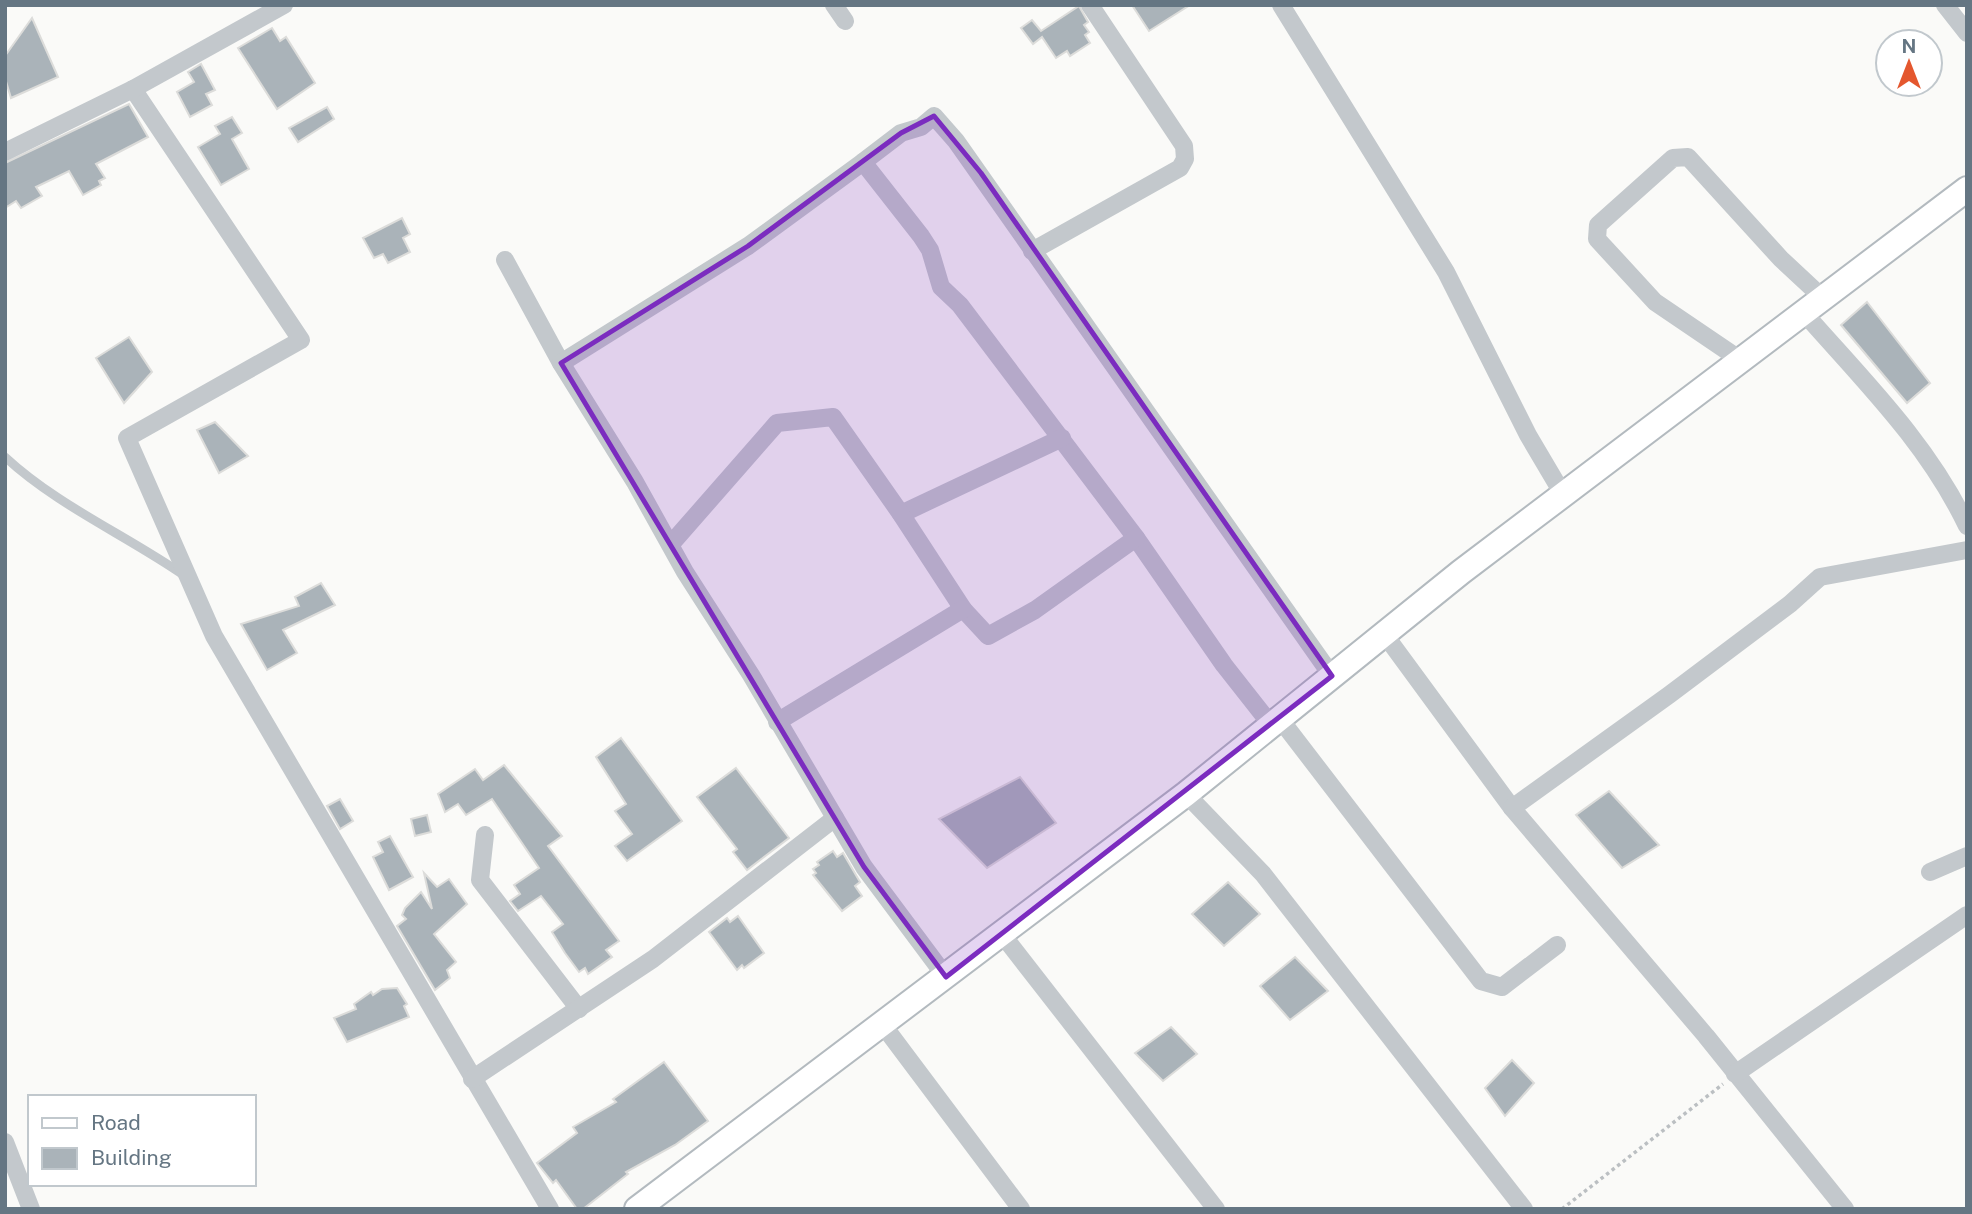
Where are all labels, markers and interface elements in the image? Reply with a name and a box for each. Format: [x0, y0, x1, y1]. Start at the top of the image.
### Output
north arrow [1874, 28, 1944, 98]
text: N [1902, 35, 1916, 57]
legend [28, 1095, 256, 1186]
text: Road [91, 1110, 141, 1135]
text: Building [91, 1145, 172, 1170]

